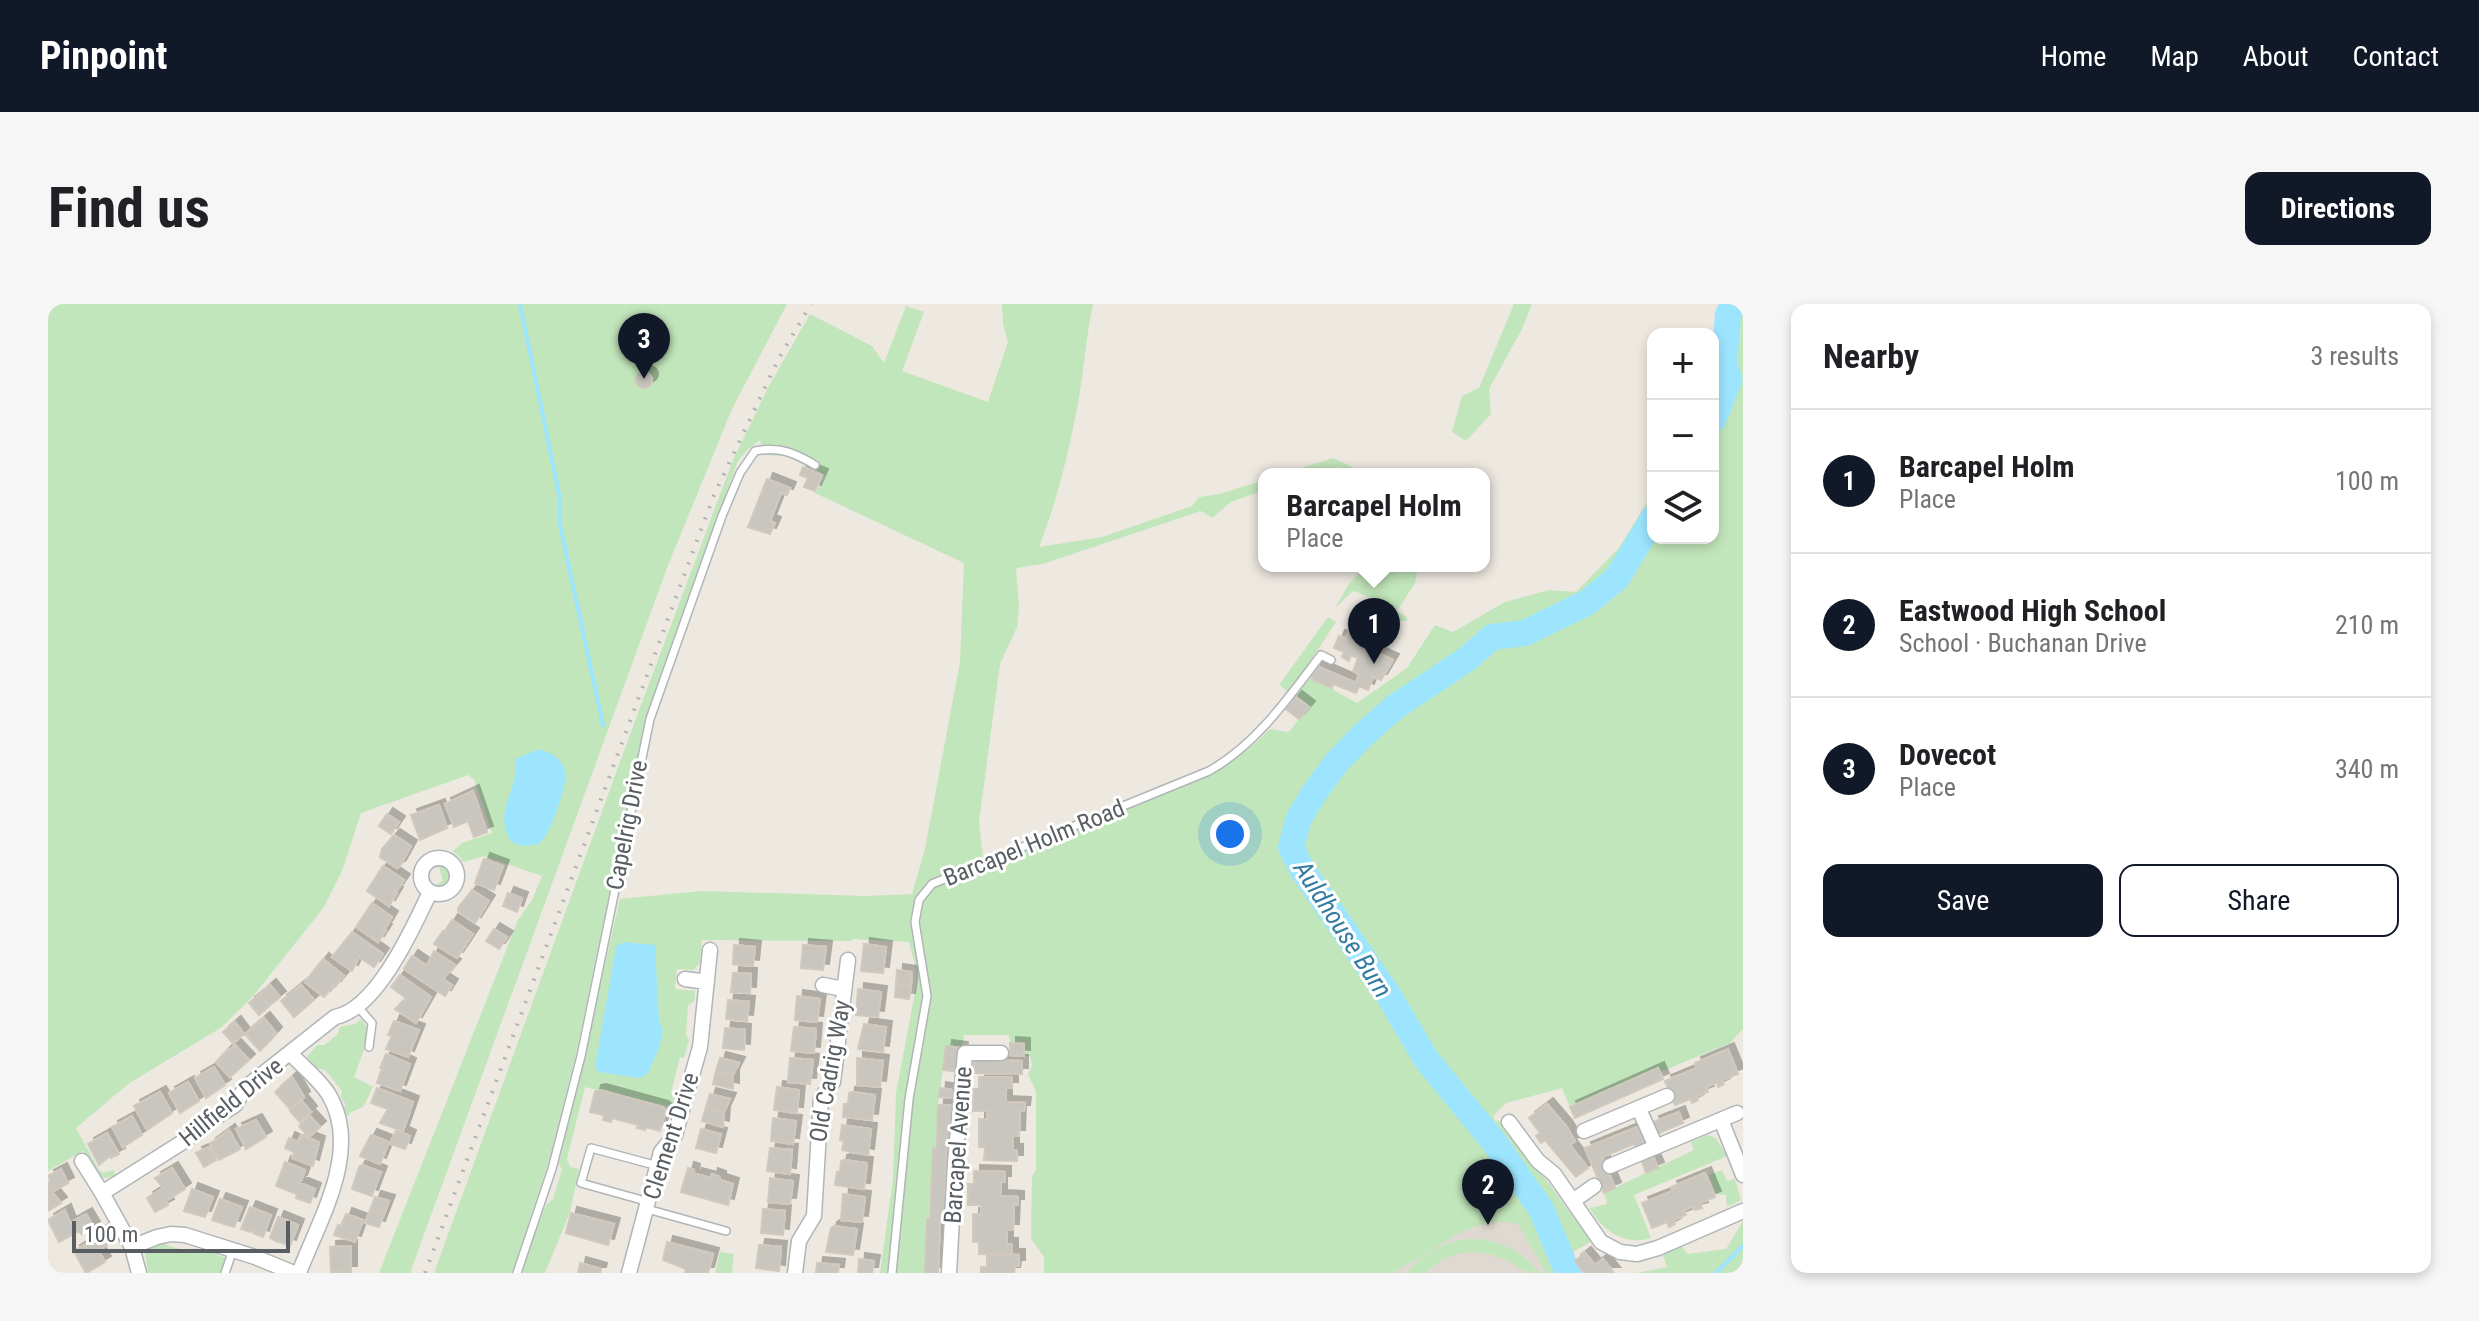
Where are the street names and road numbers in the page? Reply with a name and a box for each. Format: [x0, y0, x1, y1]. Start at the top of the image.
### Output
street label: Capelrig Drive [601, 758, 653, 892]
street label: Barcapel Holm Road [939, 794, 1129, 892]
street label: Old Cadrig Way [804, 998, 856, 1144]
street label: Hillfield Drive [174, 1052, 288, 1152]
street label: Barcapel Avenue [939, 1065, 977, 1225]
street label: Clement Drive [637, 1069, 705, 1203]

